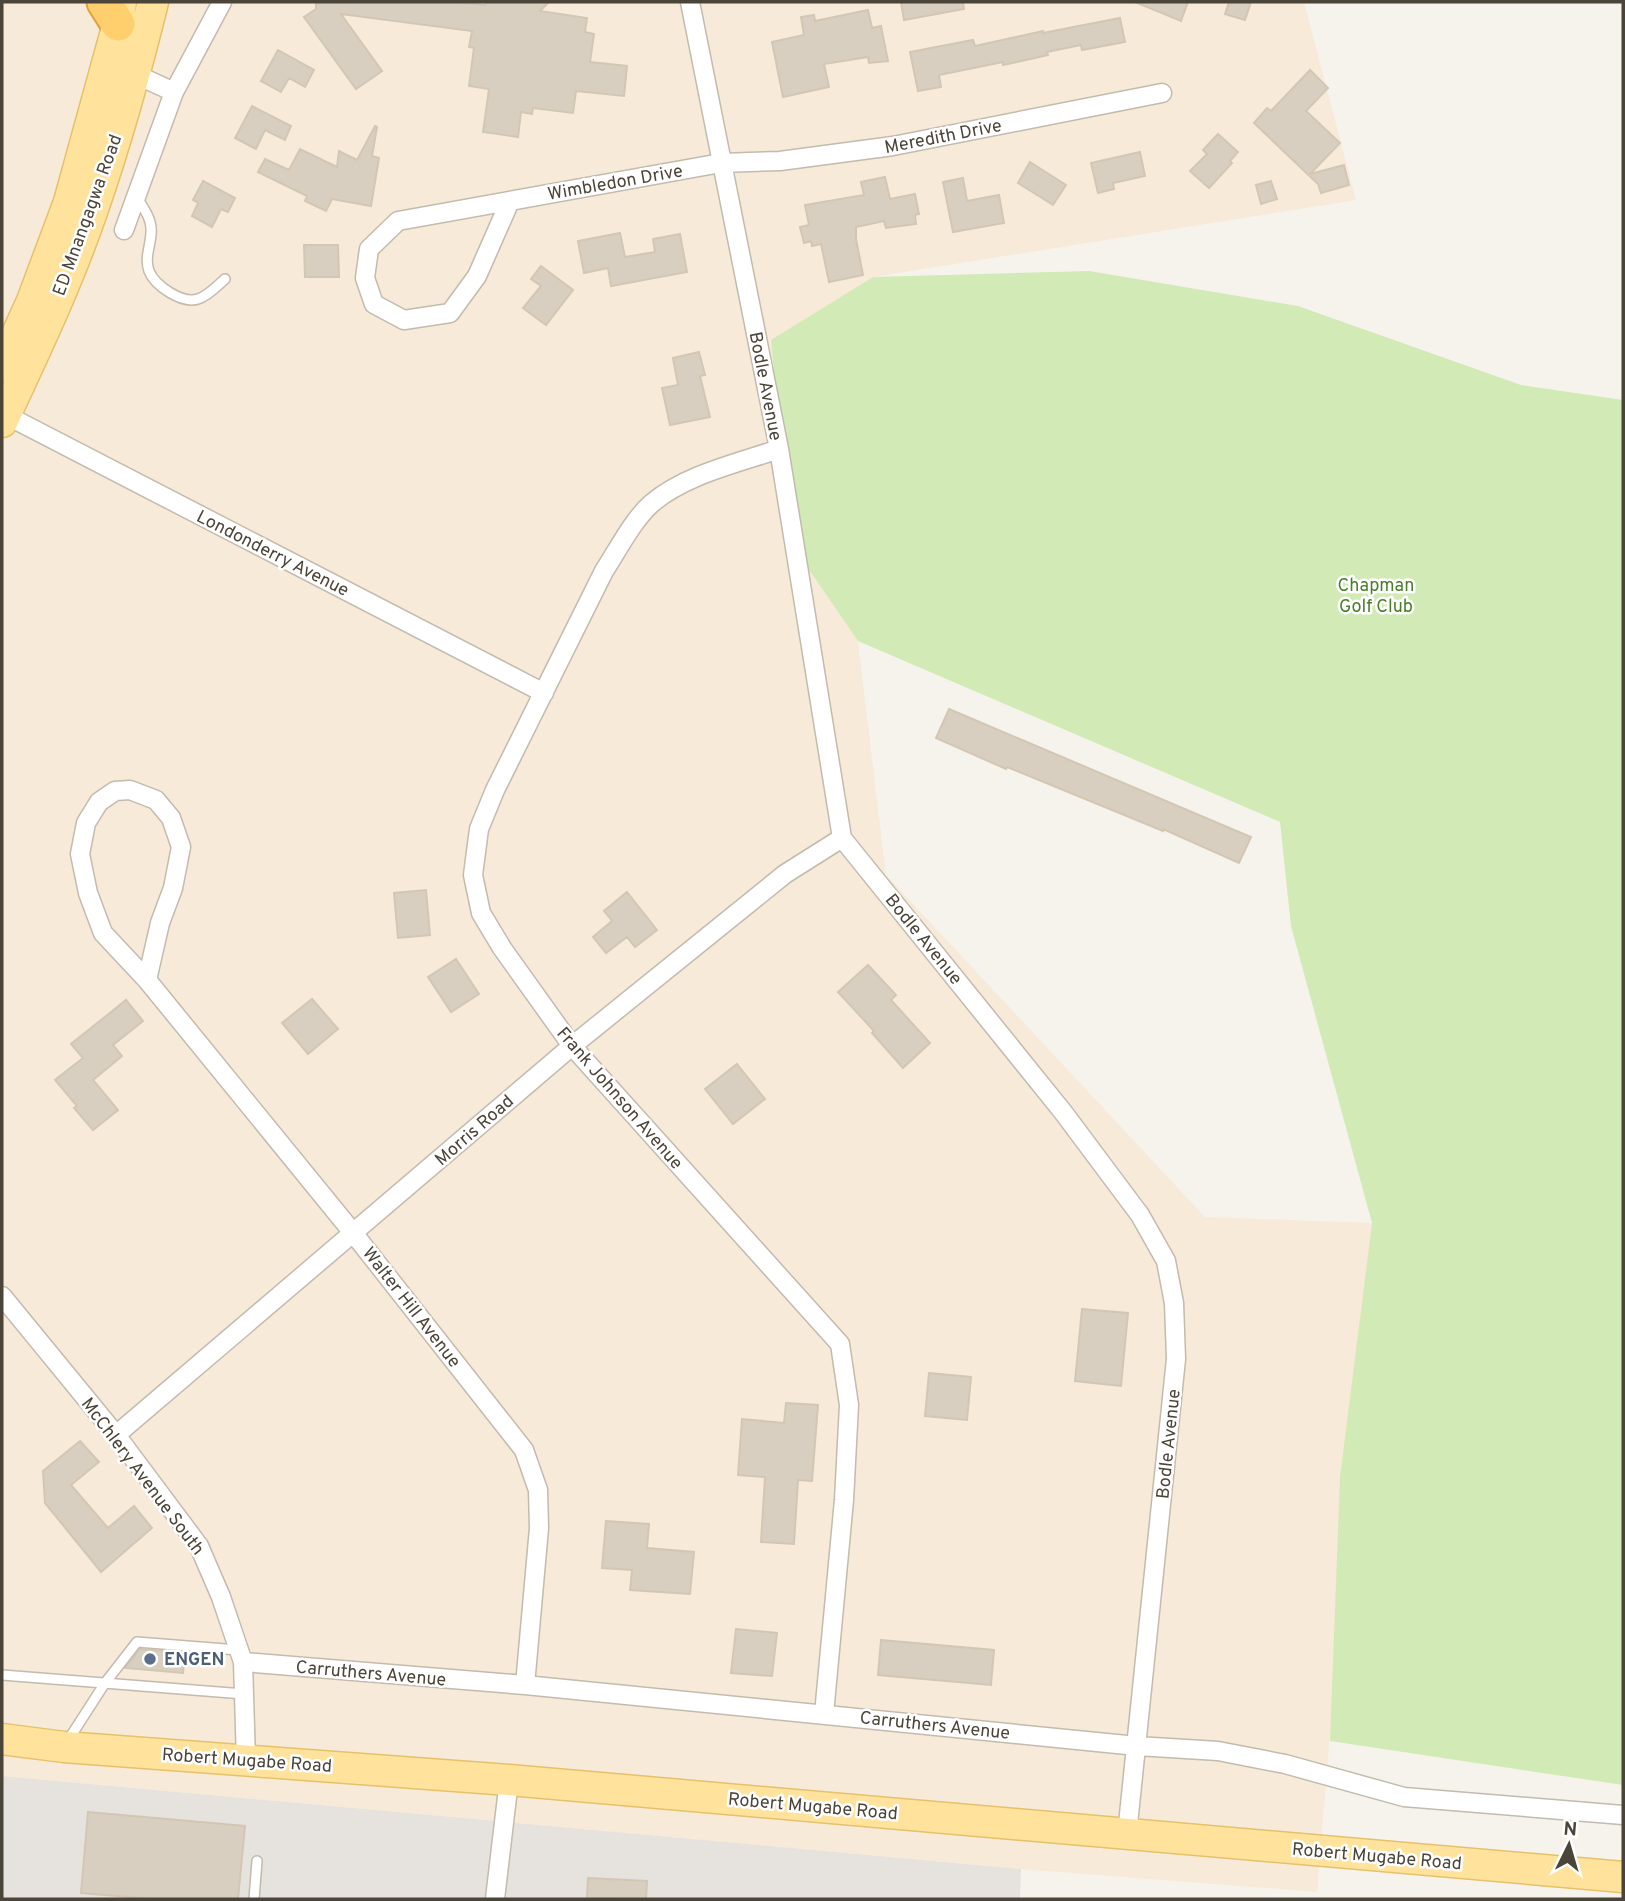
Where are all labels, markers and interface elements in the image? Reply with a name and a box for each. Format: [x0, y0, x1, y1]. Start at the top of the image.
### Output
street label: Meredith Drive [883, 115, 1004, 160]
street label: ED Mnangagwa Road [49, 132, 128, 299]
street label: Wimbledon Drive [546, 160, 685, 207]
street label: Bodle Avenue [743, 330, 786, 443]
street label: Londonderry Avenue [192, 506, 352, 603]
park label: Chapman Golf Club [1338, 575, 1414, 619]
street label: Bodle Avenue [879, 890, 967, 990]
street label: Frank Johnson Avenue [551, 1023, 687, 1175]
street label: Morris Road [431, 1091, 519, 1172]
street label: Walter Hill Avenue [357, 1243, 465, 1373]
street label: Bodle Avenue [1152, 1388, 1187, 1500]
street label: McChlery Avenue South [75, 1394, 209, 1560]
place label: ENGEN [164, 1649, 224, 1672]
marker: ENGEN [142, 1651, 158, 1667]
street label: Carruthers Avenue [295, 1656, 447, 1693]
street label: Carruthers Avenue [859, 1707, 1011, 1746]
street label: Robert Mugabe Road [161, 1744, 333, 1779]
street label: Robert Mugabe Road [727, 1789, 899, 1826]
north arrow [1534, 1810, 1604, 1880]
text: N [1562, 1818, 1578, 1843]
street label: Robert Mugabe Road [1291, 1839, 1463, 1876]

